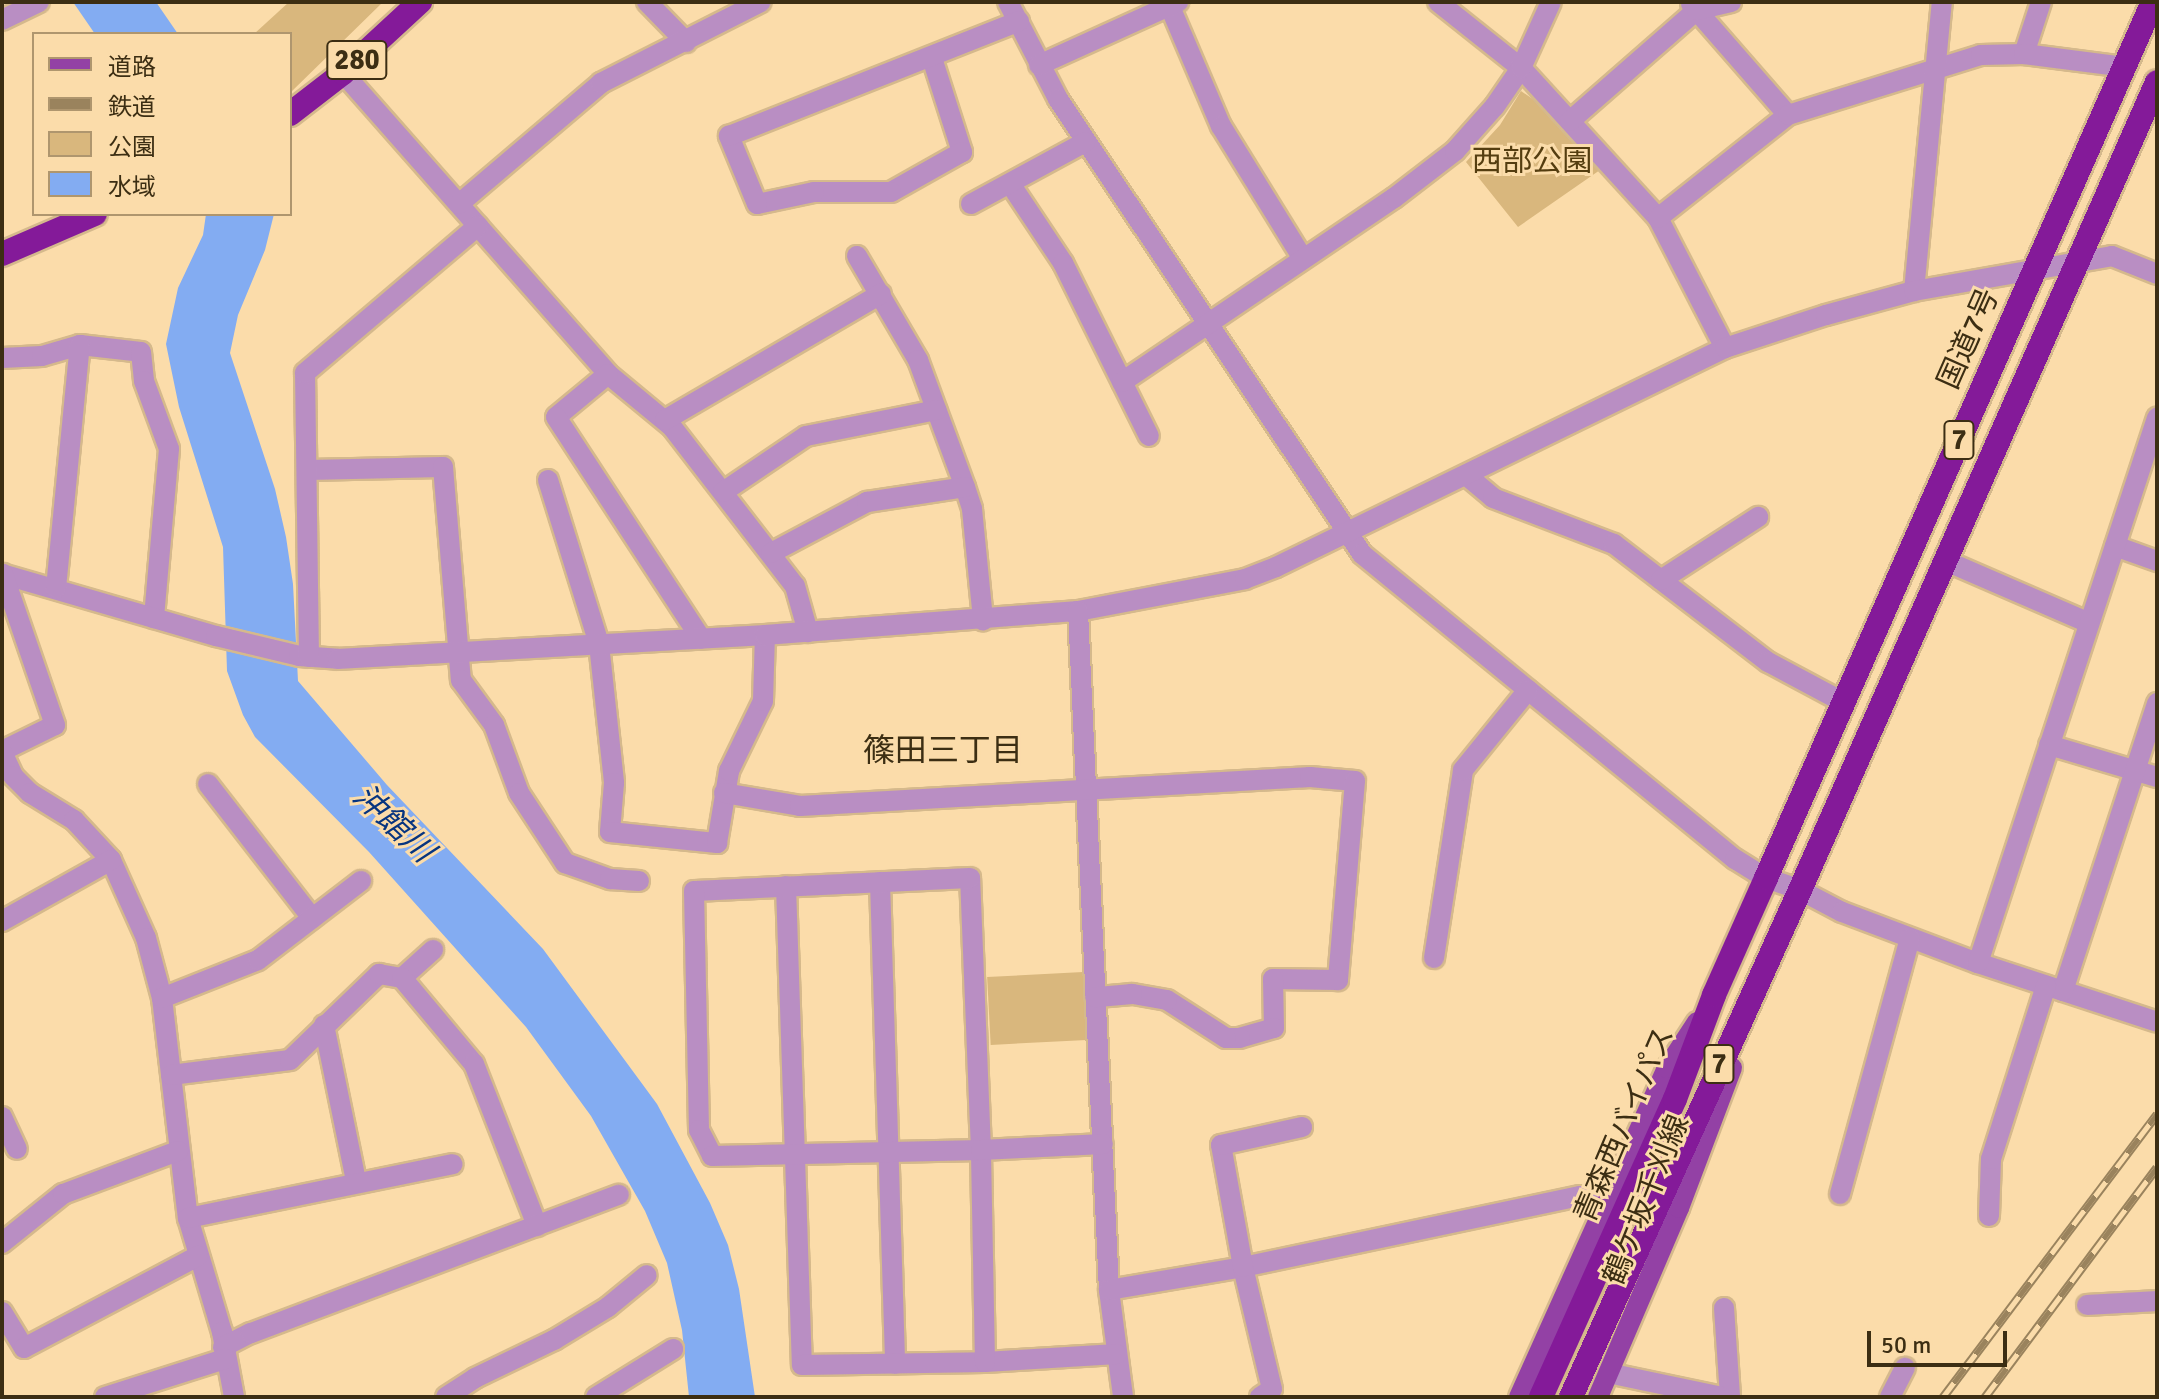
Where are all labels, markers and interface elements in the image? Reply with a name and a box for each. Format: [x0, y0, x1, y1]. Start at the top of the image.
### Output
legend [32, 32, 292, 216]
road number: 280 [325, 36, 389, 84]
text: 道路 [108, 52, 156, 82]
text: 鉄道 [108, 92, 156, 122]
text: 公園 [108, 132, 156, 162]
park label: 西部公園 [1472, 144, 1592, 180]
text: 水域 [108, 172, 156, 202]
street label: 国道7号 [1931, 283, 2007, 395]
road number: 7 [1943, 416, 1975, 464]
district label: 篠田三丁目 [863, 732, 1023, 770]
water label: 沖館川 [345, 777, 441, 871]
street label: 青森西バイパス [1567, 1021, 1683, 1229]
road number: 7 [1703, 1040, 1735, 1088]
street label: 鶴ケ坂千刈線 [1597, 1110, 1697, 1290]
scale bar [1871, 1315, 2011, 1365]
text: 50 m [1881, 1330, 1931, 1360]

